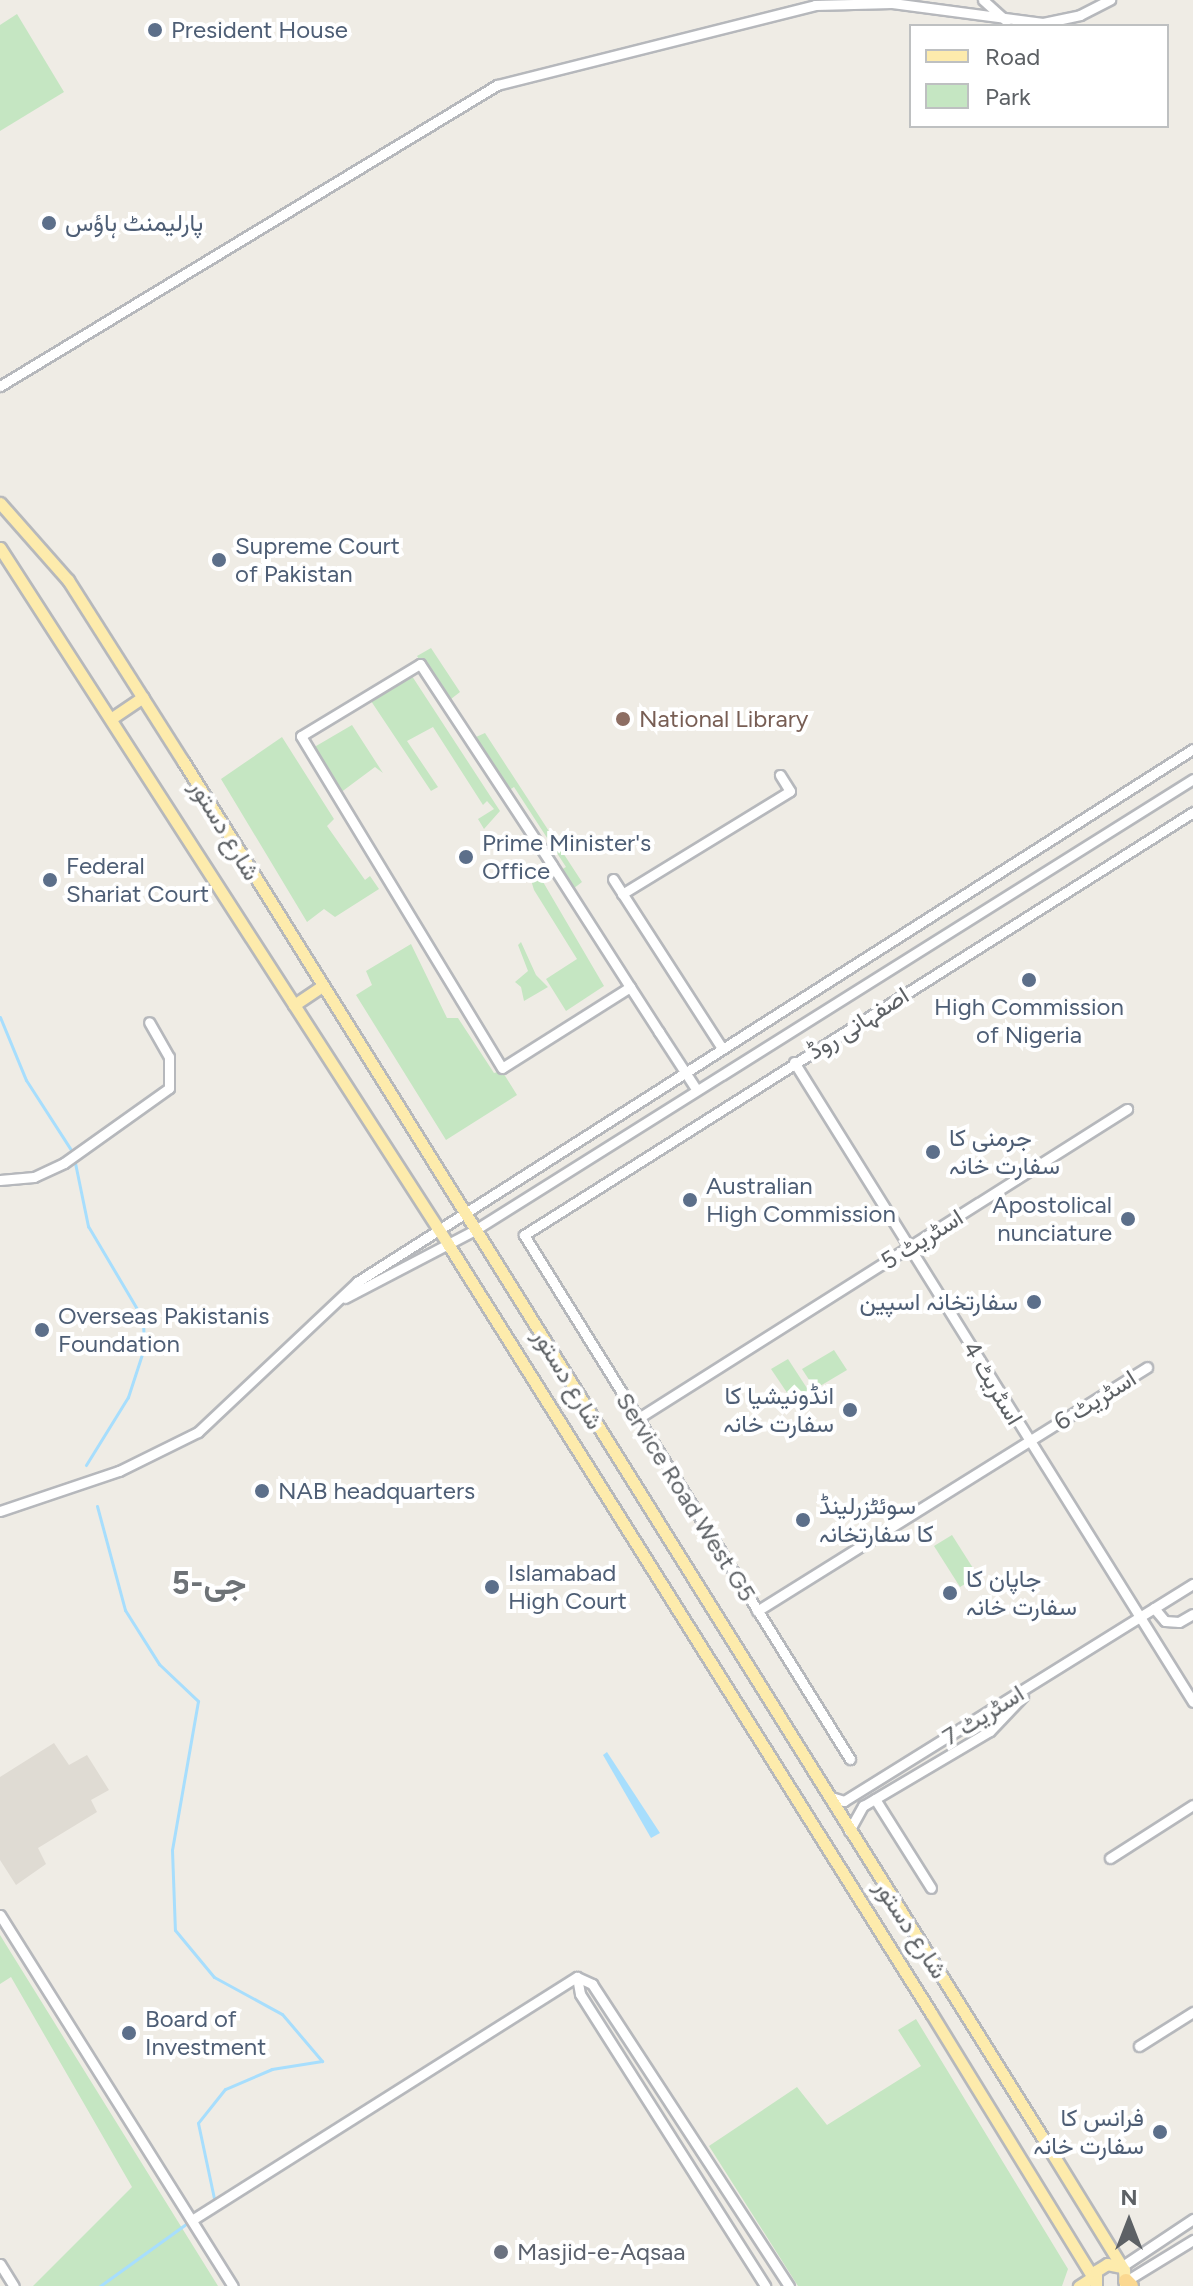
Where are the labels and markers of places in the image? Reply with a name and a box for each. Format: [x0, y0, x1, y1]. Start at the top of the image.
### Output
place label: President House [171, 16, 348, 44]
marker: President House [146, 21, 164, 39]
place label: پارلیمنٹ ہاؤس [65, 209, 203, 237]
marker: پارلیمنٹ ہاؤس [40, 214, 58, 232]
place label: Supreme Court of Pakistan [235, 532, 400, 588]
marker: Supreme Court of Pakistan [210, 551, 228, 569]
place label: National Library [639, 705, 808, 733]
marker: National Library [614, 710, 632, 728]
place label: Prime Minister's Office [482, 829, 651, 885]
marker: Prime Minister's Office [457, 848, 475, 866]
place label: Federal Shariat Court [66, 852, 209, 908]
marker: Federal Shariat Court [41, 871, 59, 889]
marker: High Commission of Nigeria [1020, 971, 1038, 989]
place label: High Commission of Nigeria [934, 993, 1124, 1049]
place label: جرمنی کا سفارت خانہ [949, 1124, 1060, 1180]
marker: جرمنی کا سفارت خانہ [924, 1143, 942, 1161]
place label: Australian High Commission [706, 1172, 896, 1228]
marker: Australian High Commission [681, 1191, 699, 1209]
place label: Apostolical nunciature [992, 1191, 1112, 1247]
marker: Apostolical nunciature [1119, 1210, 1137, 1228]
place label: سفارتخانہ اسپین [859, 1288, 1018, 1316]
marker: سفارتخانہ اسپین [1025, 1293, 1043, 1311]
place label: Overseas Pakistanis Foundation [58, 1302, 269, 1358]
marker: Overseas Pakistanis Foundation [33, 1321, 51, 1339]
place label: انڈونیشیا کا سفارت خانہ [723, 1382, 834, 1438]
marker: انڈونیشیا کا سفارت خانہ [841, 1401, 859, 1419]
place label: NAB headquarters [278, 1477, 475, 1505]
marker: NAB headquarters [253, 1482, 271, 1500]
place label: سوئٹزرلینڈ کا سفارتخانہ [819, 1492, 934, 1548]
marker: سوئٹزرلینڈ کا سفارتخانہ [794, 1511, 812, 1529]
place label: Islamabad High Court [508, 1559, 627, 1615]
place label: جاپان کا سفارت خانہ [966, 1565, 1077, 1621]
marker: Islamabad High Court [483, 1578, 501, 1596]
marker: جاپان کا سفارت خانہ [941, 1584, 959, 1602]
place label: Board of Investment [145, 2005, 266, 2061]
marker: Board of Investment [120, 2024, 138, 2042]
place label: فرانس کا سفارت خانہ [1033, 2104, 1144, 2160]
marker: فرانس کا سفارت خانہ [1151, 2123, 1169, 2141]
place label: Masjid-e-Aqsaa [517, 2238, 686, 2266]
marker: Masjid-e-Aqsaa [492, 2243, 510, 2261]

